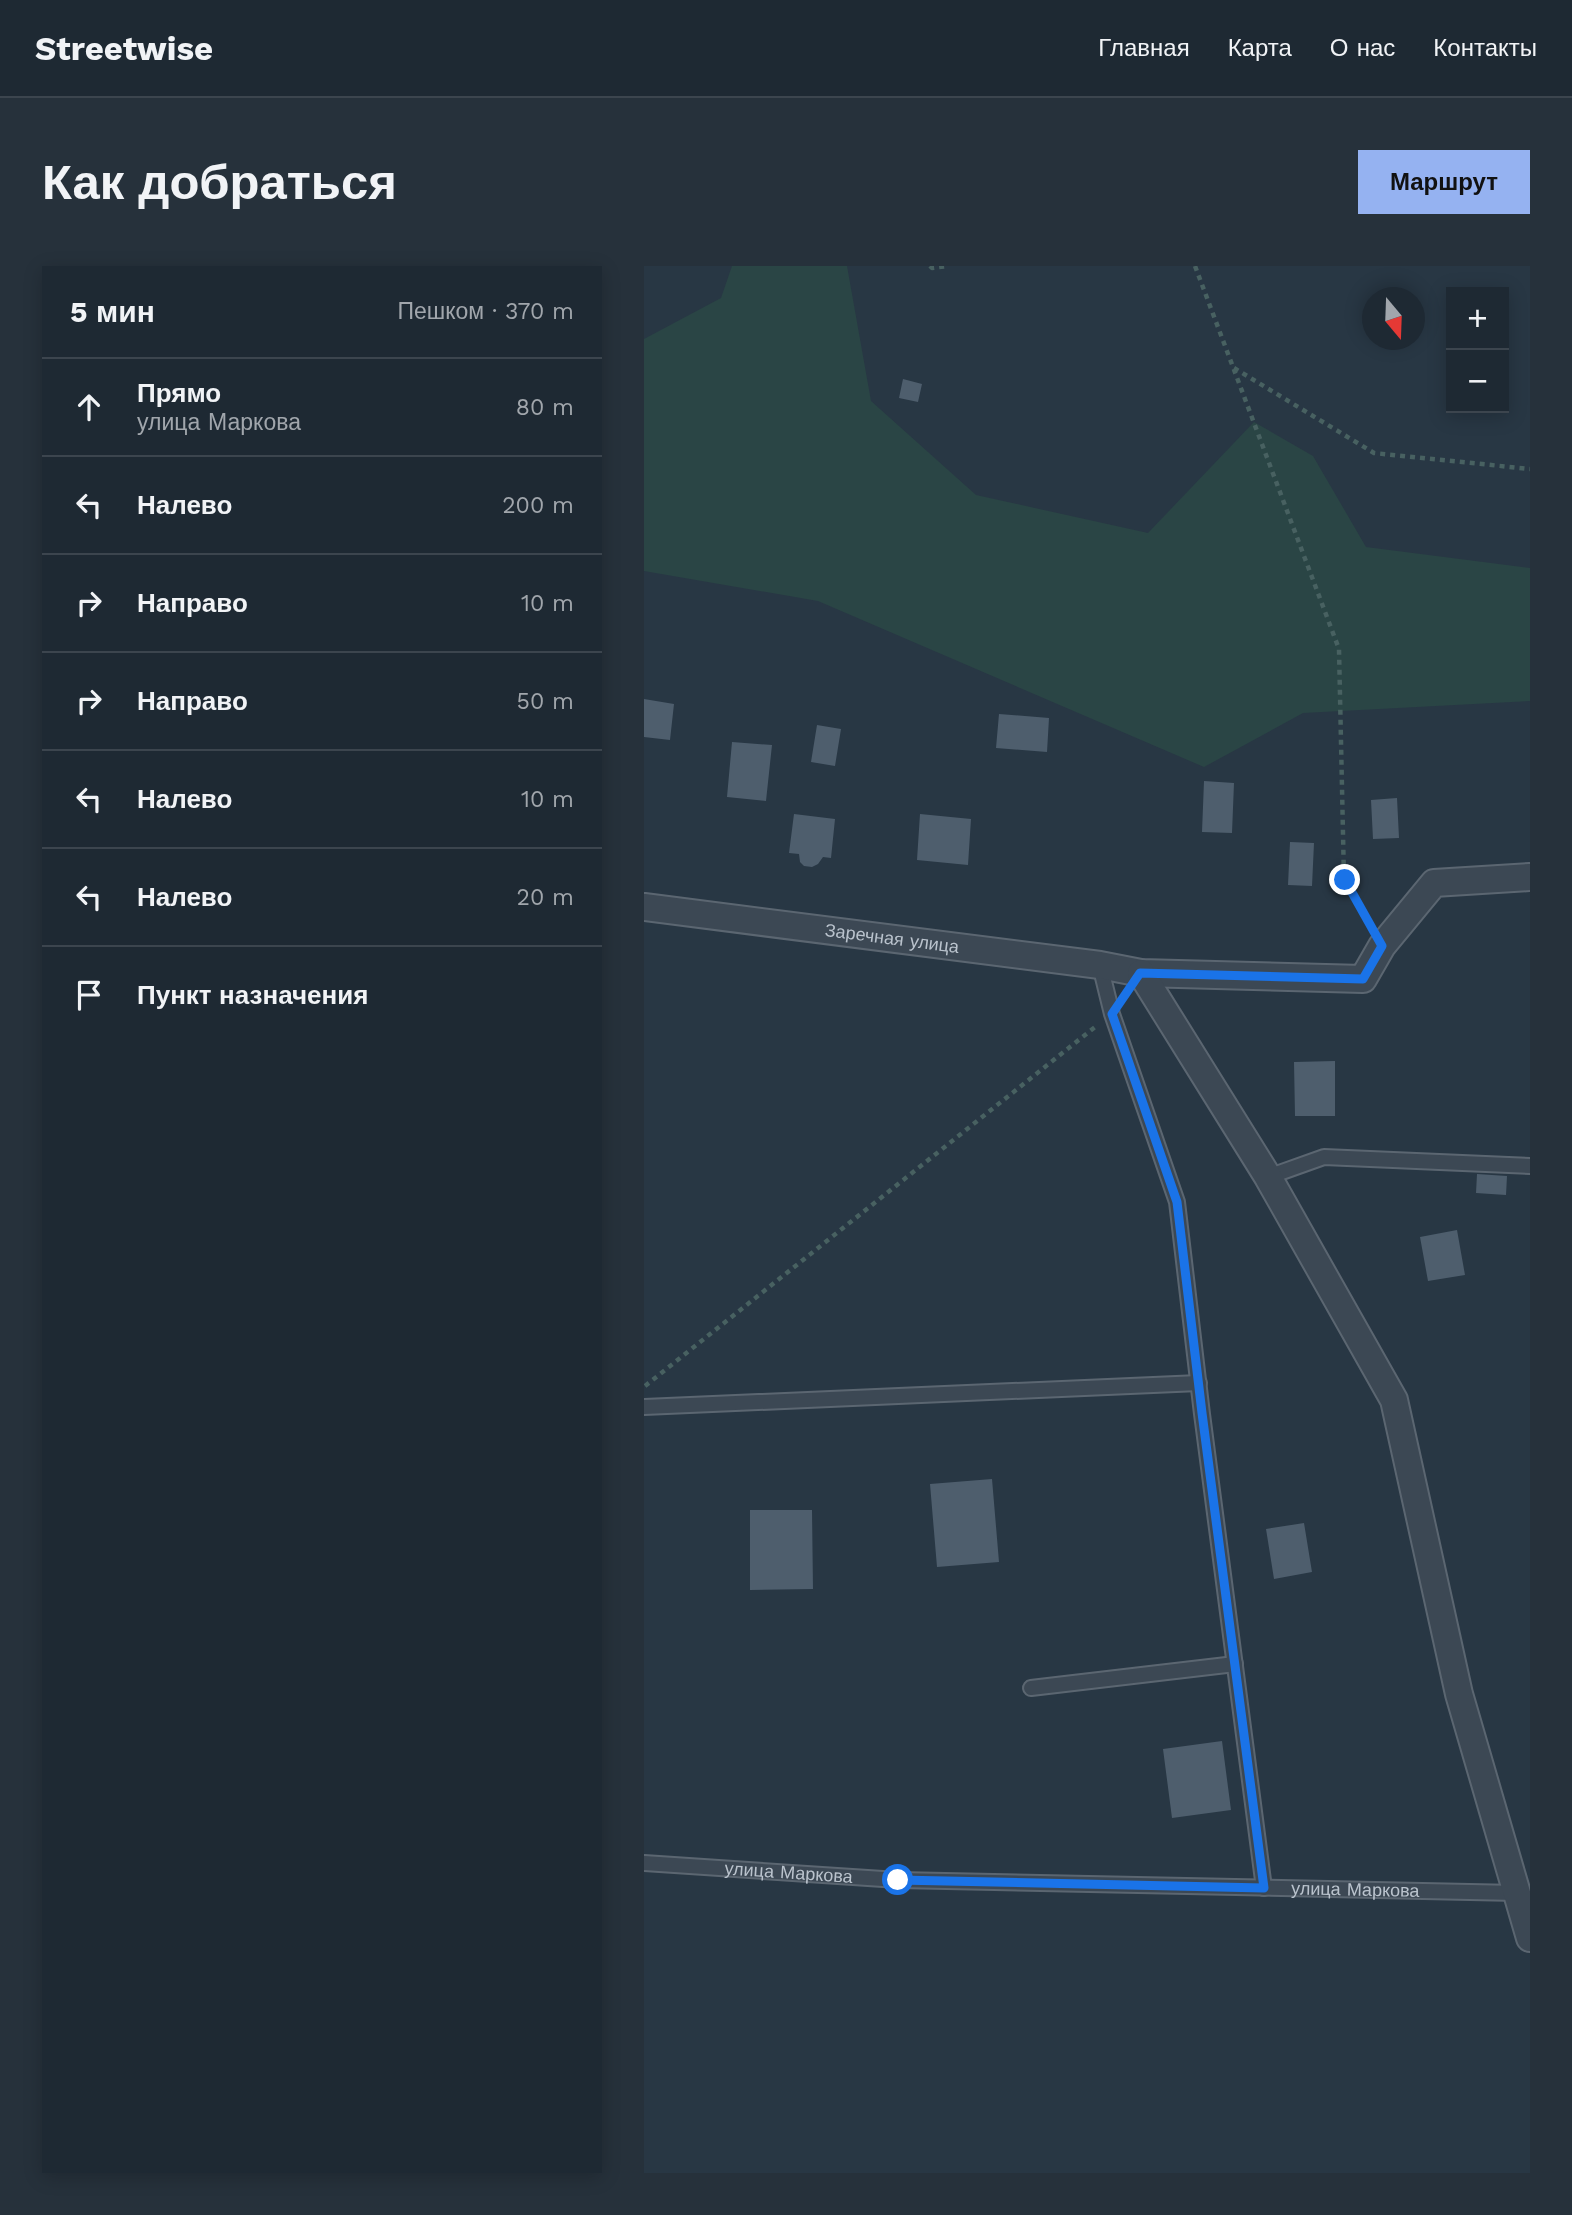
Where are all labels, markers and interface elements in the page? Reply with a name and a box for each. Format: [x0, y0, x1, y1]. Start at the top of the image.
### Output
text: Streetwise [35, 29, 213, 68]
text: Главная [1098, 34, 1190, 62]
text: Карта [1228, 34, 1292, 62]
text: О нас [1330, 34, 1395, 62]
text: Контакты [1433, 34, 1537, 62]
button: Маршрут [1358, 150, 1530, 214]
text: Как добраться [42, 153, 397, 211]
north arrow [1362, 287, 1425, 350]
map controls [1446, 287, 1509, 413]
button: + [1446, 287, 1509, 350]
text: 5 мин [70, 294, 155, 329]
text: Пешком · 370 m [397, 298, 574, 325]
button: − [1446, 350, 1509, 413]
text: Прямо [137, 378, 221, 408]
icon: ahead [70, 388, 108, 426]
text: 80 m [516, 394, 574, 421]
text: улица Маркова [137, 409, 301, 436]
icon: left [70, 486, 108, 524]
text: Налево [137, 490, 232, 520]
text: 200 m [502, 492, 574, 519]
icon: right [70, 584, 108, 622]
text: Направо [137, 588, 248, 618]
text: 10 m [521, 590, 574, 617]
icon: right [70, 682, 108, 720]
text: Направо [137, 686, 248, 716]
text: 50 m [517, 688, 574, 715]
icon: left [70, 780, 108, 818]
text: Налево [137, 784, 232, 814]
text: 10 m [521, 786, 574, 813]
route end [1329, 864, 1360, 895]
icon: left [70, 878, 108, 916]
text: Налево [137, 882, 232, 912]
text: 20 m [517, 884, 574, 911]
street label: Заречная улица [824, 919, 961, 957]
icon: arrive [70, 976, 108, 1014]
text: Пункт назначения [137, 980, 368, 1010]
street label: улица Маркова [724, 1857, 854, 1887]
route start [882, 1864, 913, 1895]
street label: улица Маркова [1291, 1877, 1421, 1901]

